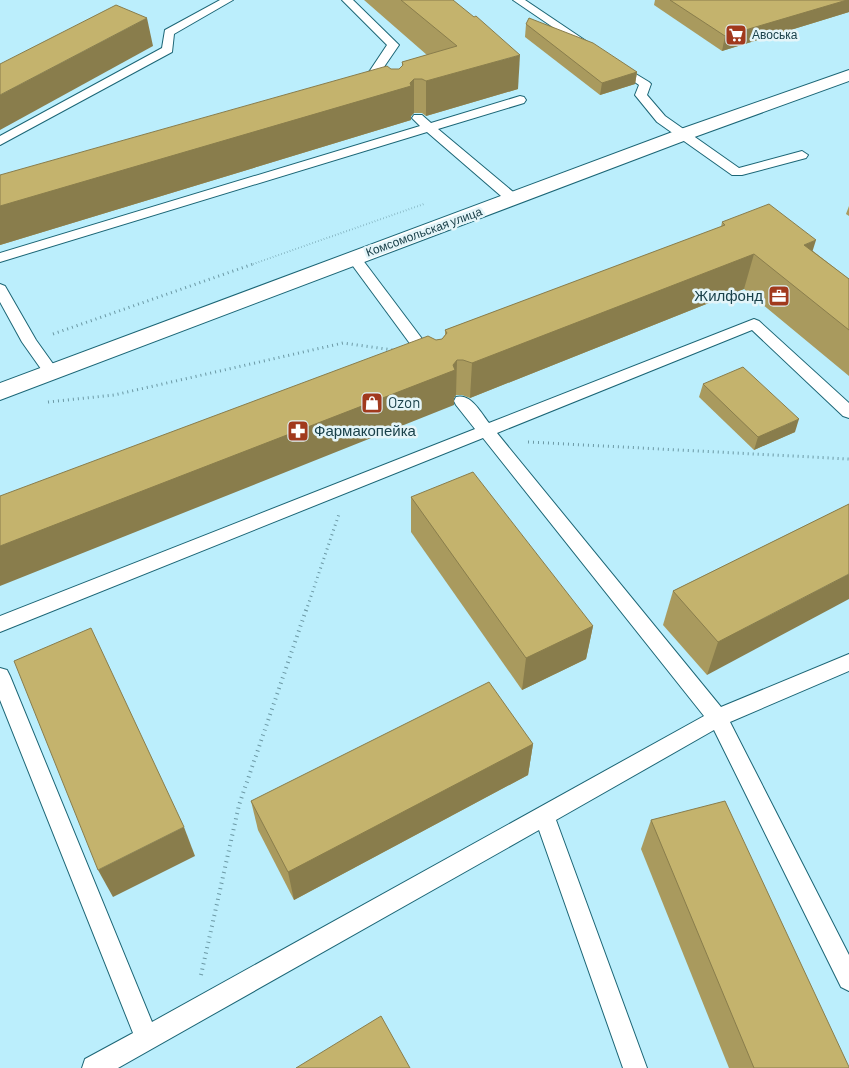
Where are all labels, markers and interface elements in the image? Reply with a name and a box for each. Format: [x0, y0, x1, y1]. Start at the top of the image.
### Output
supermarket icon: Авоська [724, 23, 748, 47]
place label: Авоська [752, 27, 798, 41]
street label: Комсомольская улица [364, 203, 484, 260]
office icon: Жилфонд [767, 284, 791, 308]
place label: Жилфонд [694, 286, 763, 304]
shop icon: Ozon [360, 391, 384, 415]
place label: Ozon [388, 393, 420, 411]
pharmacy icon: Фармакопейка [286, 419, 310, 443]
place label: Фармакопейка [314, 421, 417, 439]

